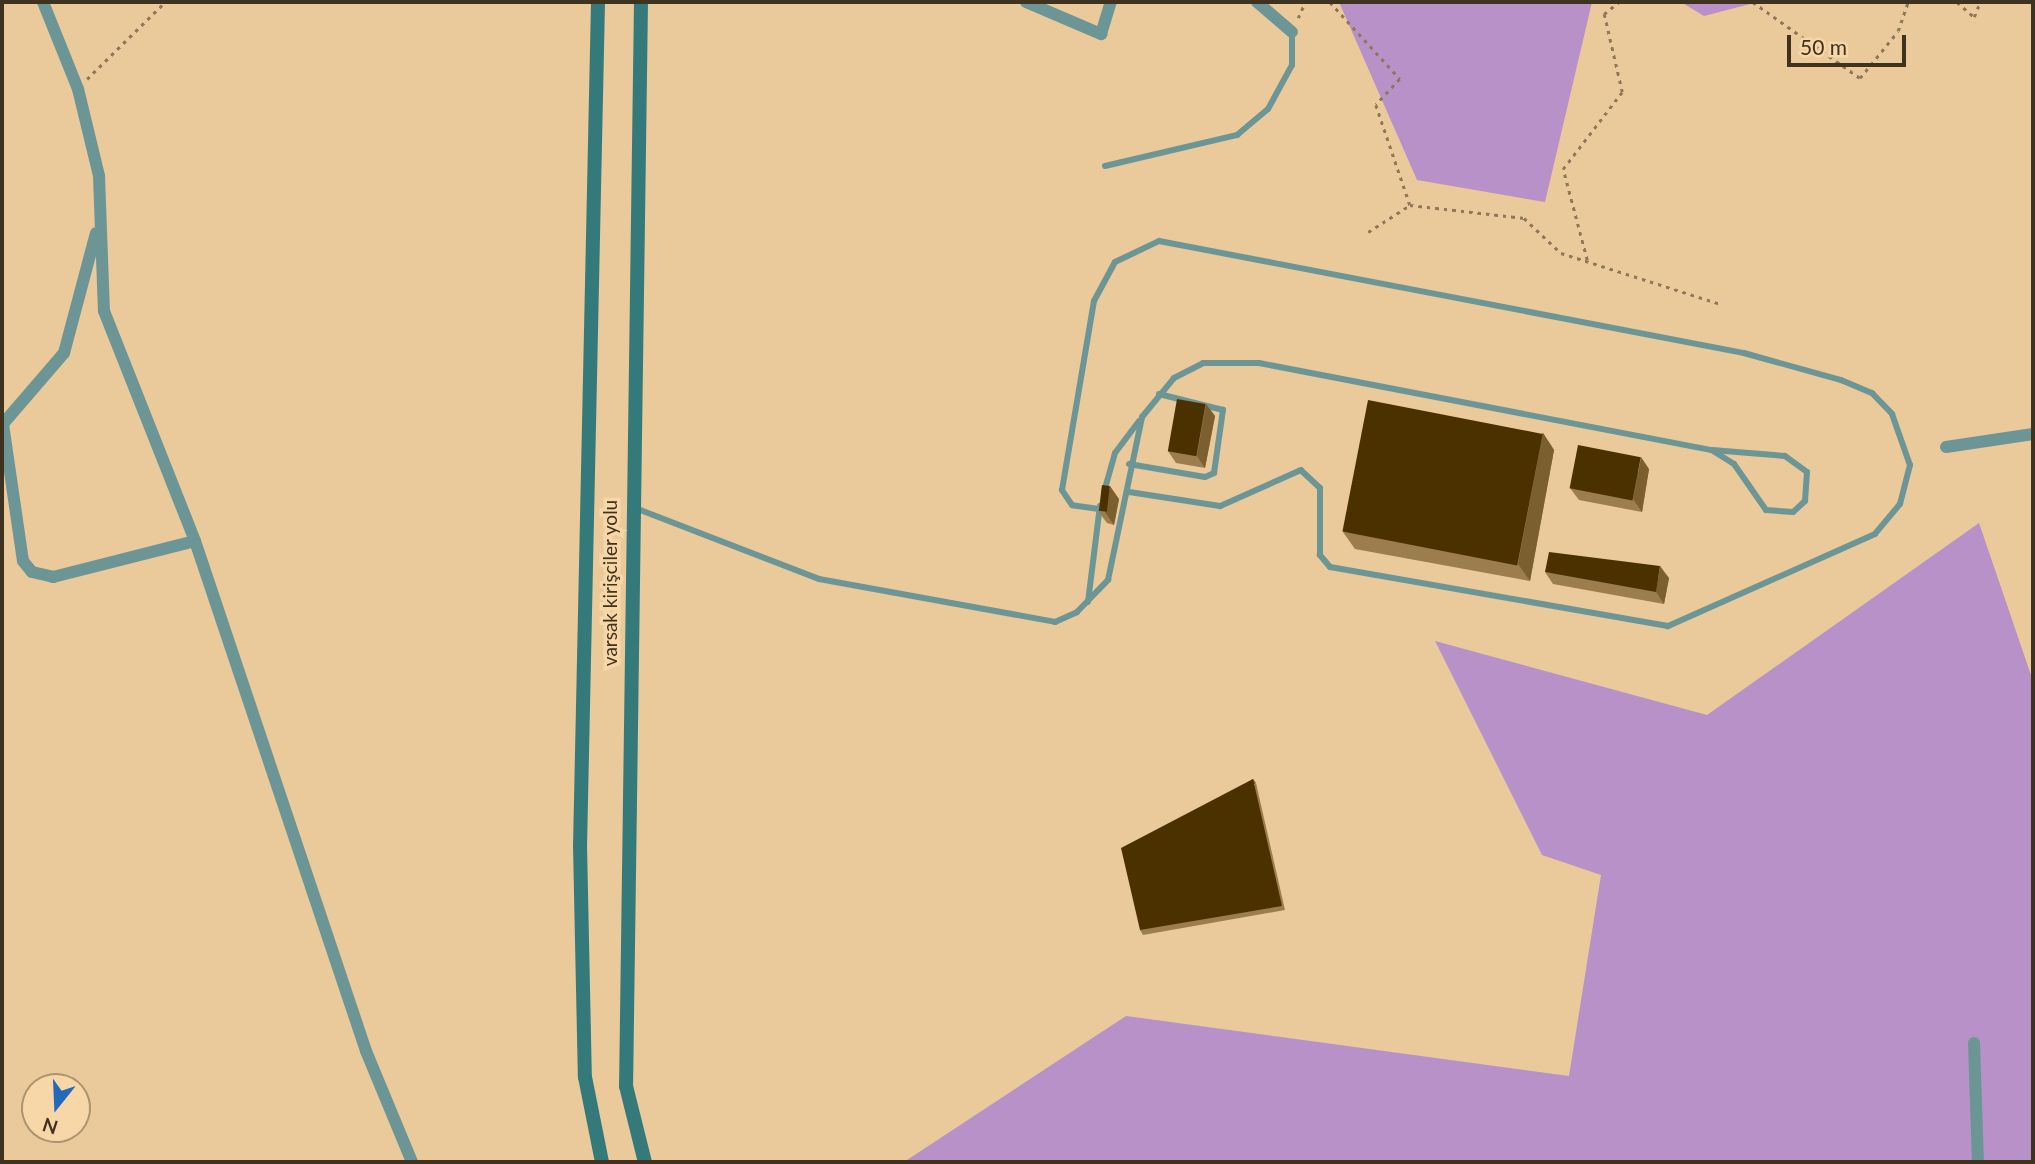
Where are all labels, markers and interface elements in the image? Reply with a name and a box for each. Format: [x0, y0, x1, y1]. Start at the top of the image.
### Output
scale bar [1790, 21, 1909, 65]
text: 50 m [1800, 34, 1847, 59]
street label: varsak kirişciler yolu [599, 499, 621, 667]
north arrow [21, 1073, 91, 1143]
text: N [39, 1113, 60, 1140]

